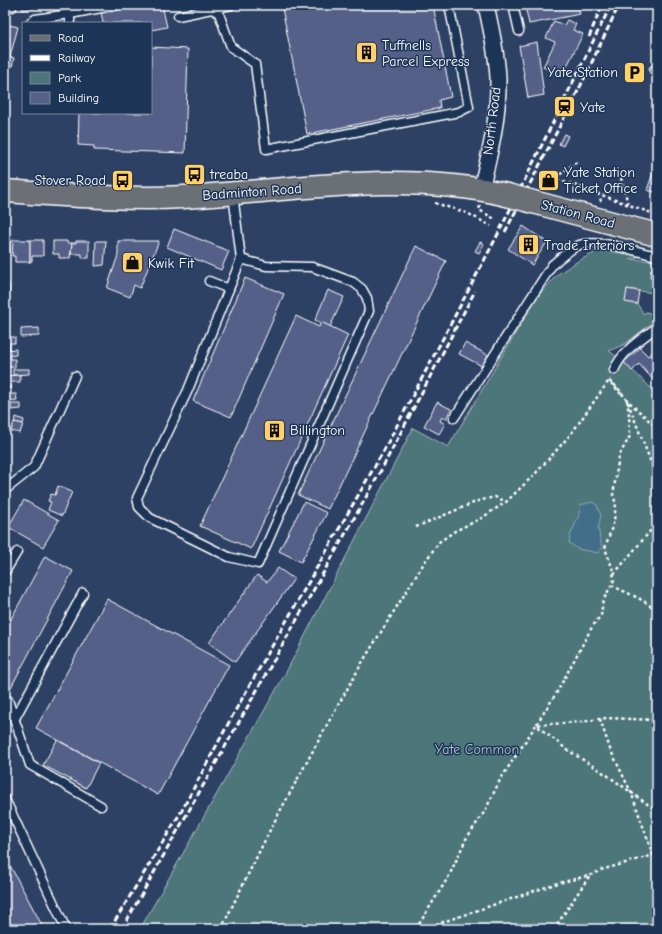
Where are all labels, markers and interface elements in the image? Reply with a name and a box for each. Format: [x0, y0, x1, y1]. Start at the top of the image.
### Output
legend [22, 22, 152, 114]
text: Road [58, 31, 84, 45]
place label: Tuffnells Parcel Express [382, 37, 470, 70]
building icon: Tuffnells Parcel Express [354, 40, 380, 66]
text: Railway [58, 51, 96, 65]
parking icon: Yate Station [621, 59, 647, 85]
place label: Yate Station [547, 64, 618, 81]
text: Park [58, 71, 81, 85]
street label: North Road [479, 86, 505, 156]
text: Building [58, 91, 99, 105]
station icon: Yate [551, 94, 577, 120]
place label: Yate [580, 99, 605, 116]
bus stop icon: treaba [181, 161, 207, 187]
place label: Yate Station Ticket Office [564, 164, 637, 197]
place label: treaba [209, 166, 248, 183]
bus stop icon: Stover Road [109, 167, 135, 193]
shop icon: Yate Station Ticket Office [536, 167, 562, 193]
place label: Stover Road [34, 172, 106, 189]
street label: Badminton Road [202, 180, 302, 204]
street label: Station Road [539, 196, 617, 232]
building icon: Trade Interiors [515, 232, 541, 258]
place label: Trade Interiors [544, 237, 634, 254]
shop icon: Kwik Fit [120, 250, 146, 276]
place label: Kwik Fit [148, 255, 195, 272]
building icon: Billington [261, 417, 287, 443]
place label: Billington [290, 422, 345, 439]
park label: Yate Common [435, 741, 519, 758]

